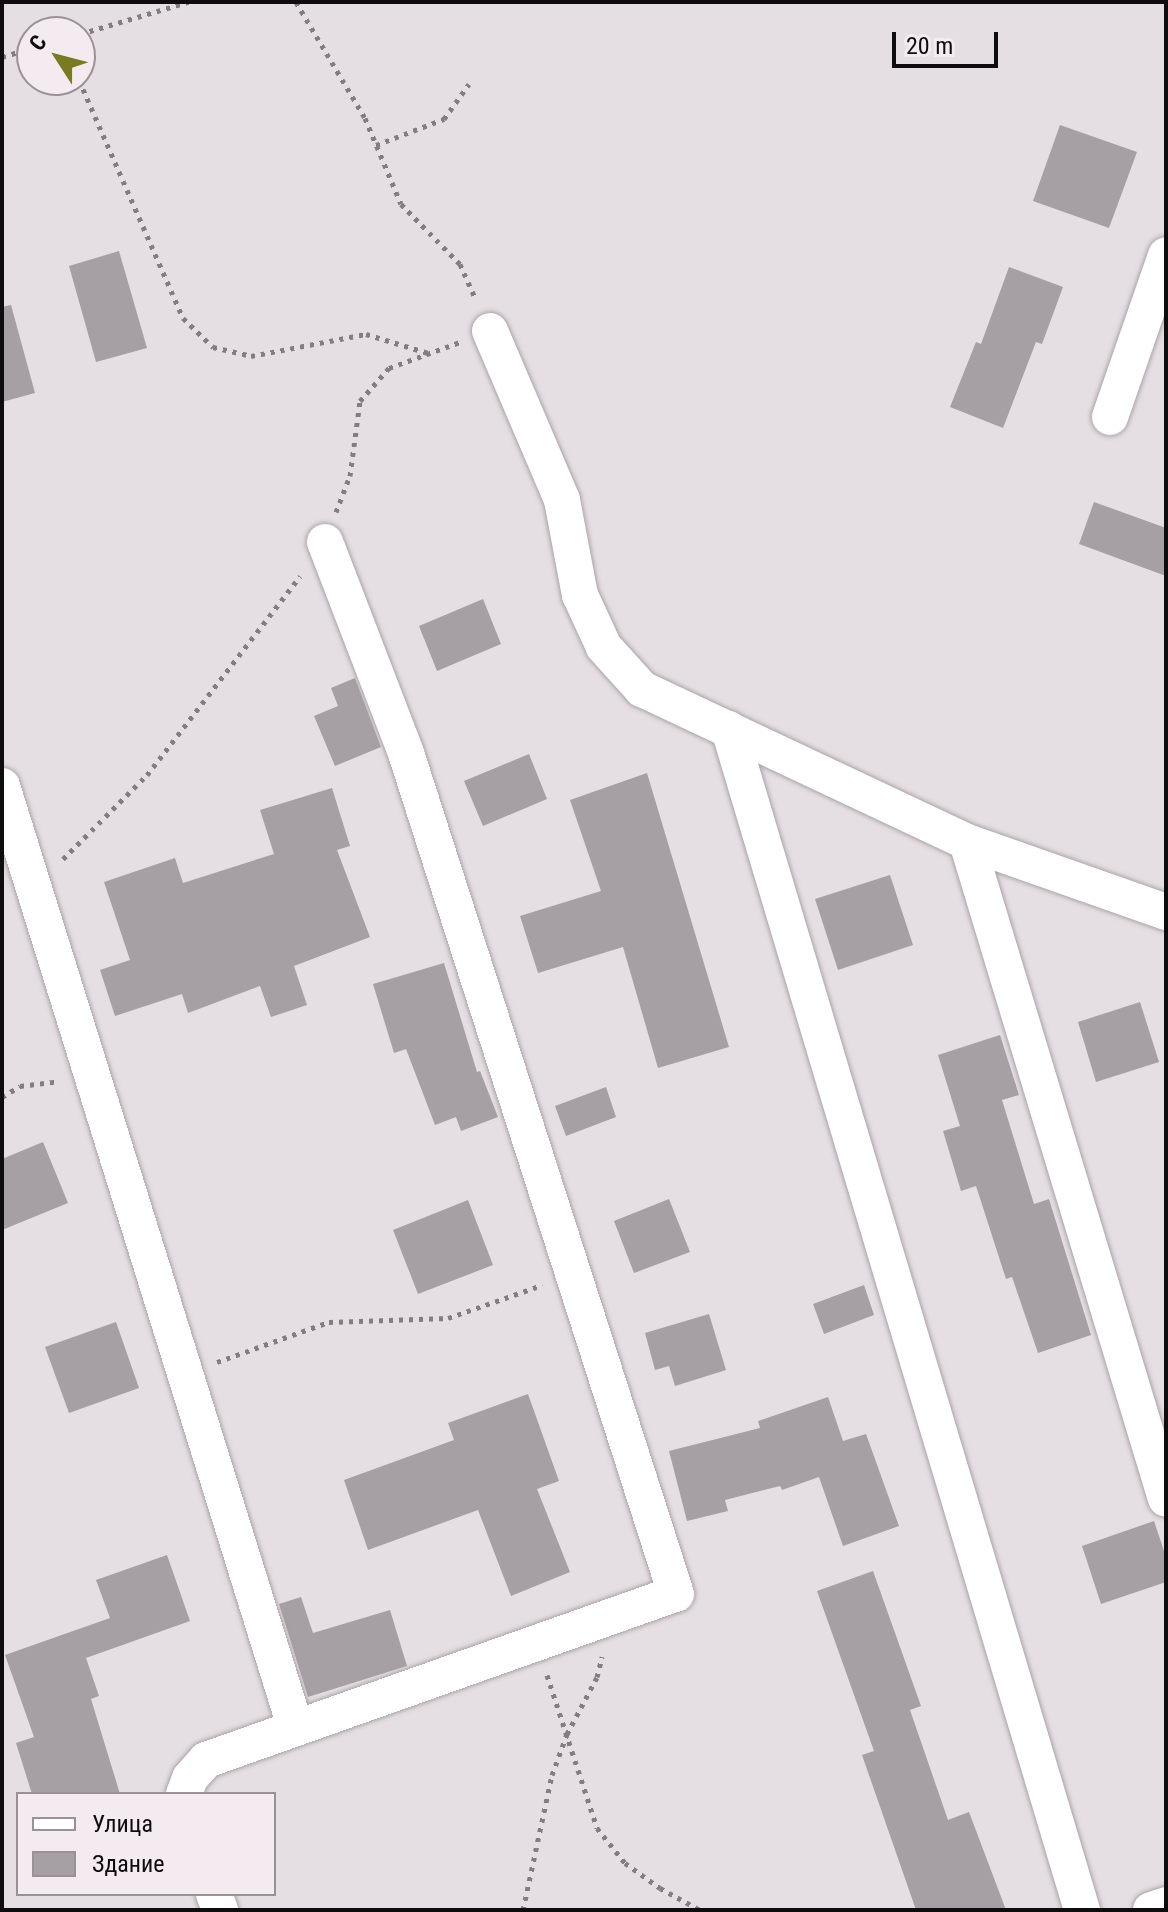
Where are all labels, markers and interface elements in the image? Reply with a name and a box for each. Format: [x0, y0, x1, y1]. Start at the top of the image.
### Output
north arrow [16, 16, 96, 96]
scale bar [896, 16, 1002, 66]
text: С [24, 30, 52, 55]
text: 20 m [906, 32, 953, 60]
legend [16, 1792, 276, 1896]
text: Улица [92, 1810, 153, 1838]
text: Здание [92, 1850, 164, 1878]

